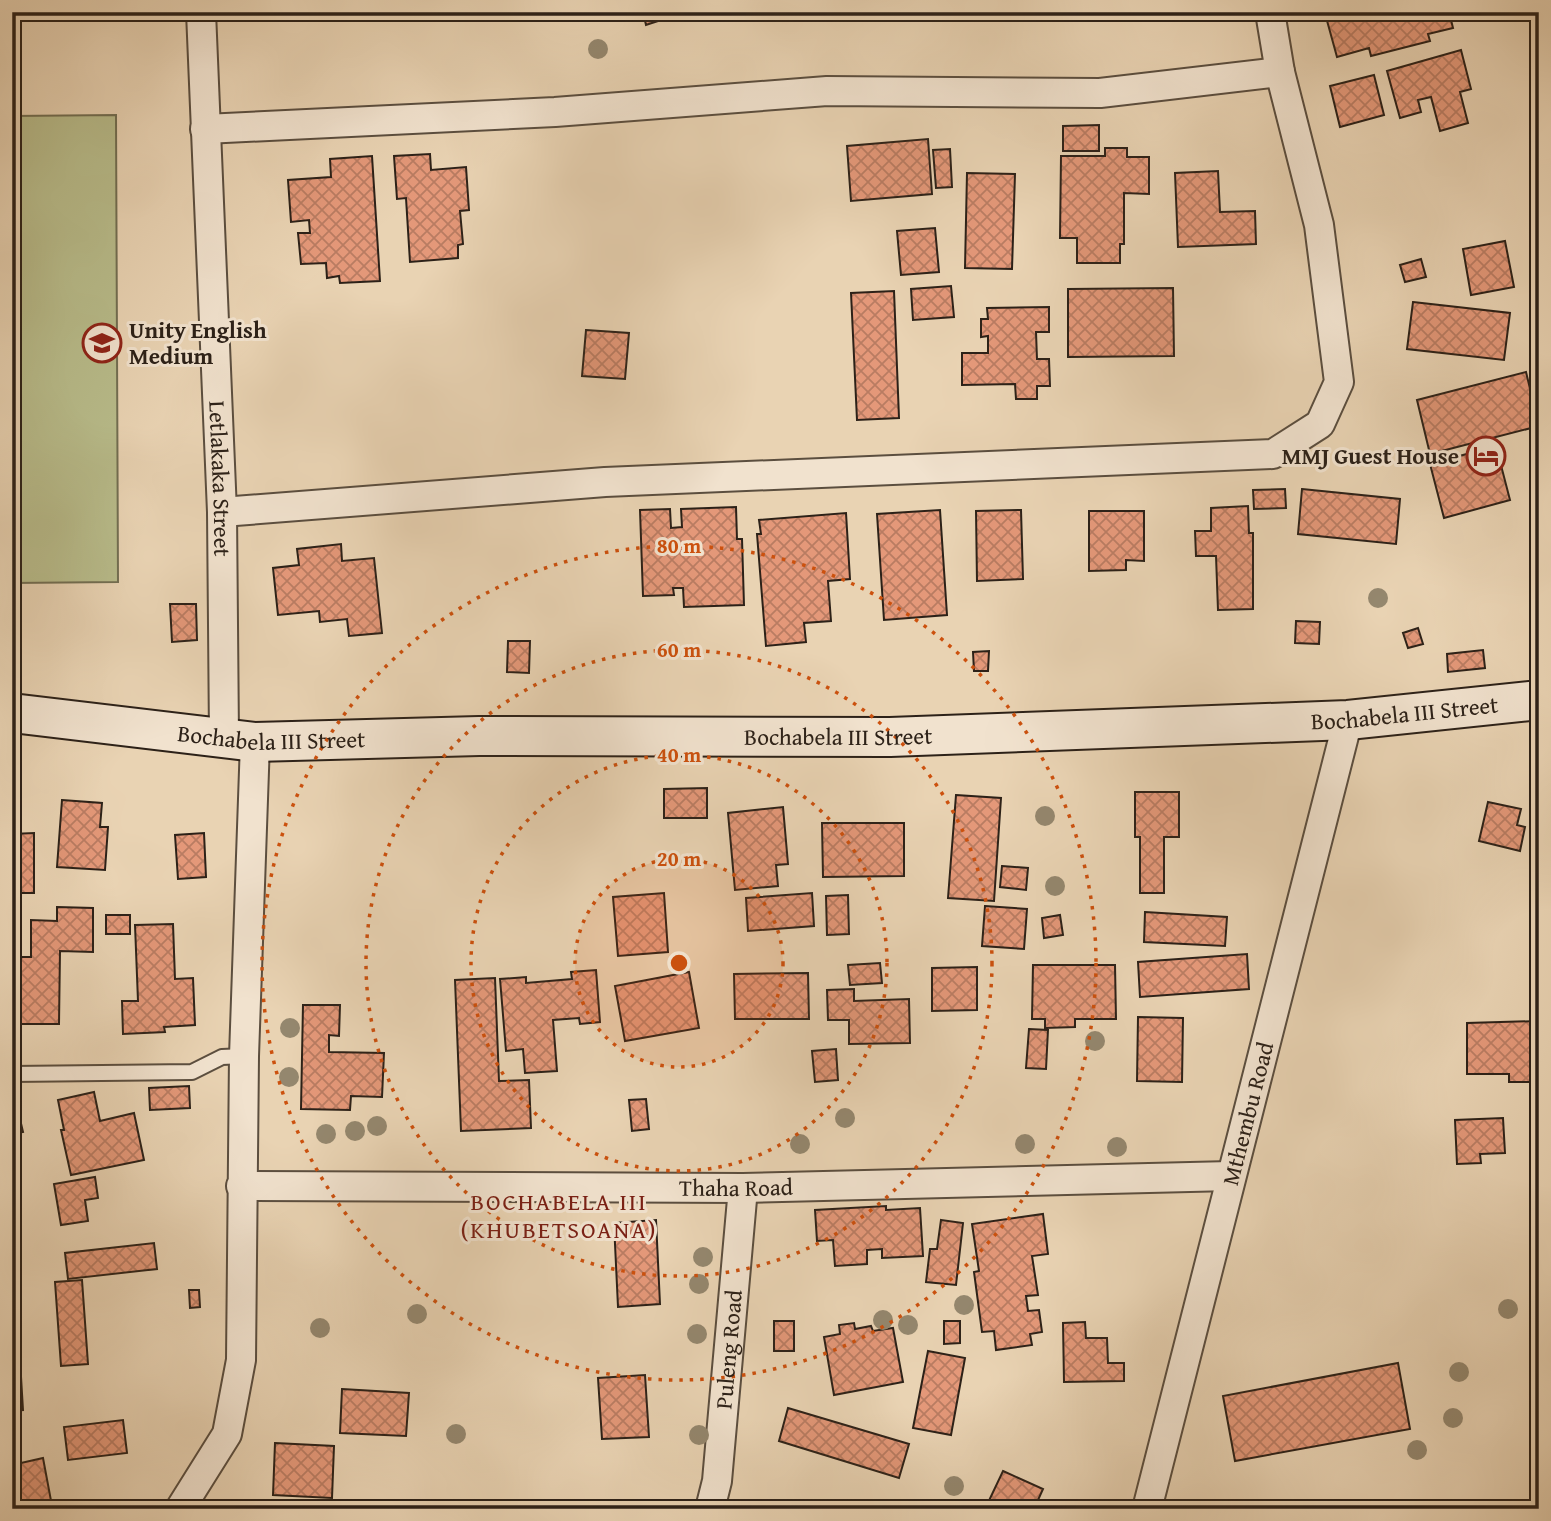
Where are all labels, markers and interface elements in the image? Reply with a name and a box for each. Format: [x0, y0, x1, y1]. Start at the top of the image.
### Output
place label: Unity English Medium [129, 313, 267, 372]
school or university icon: Unity English Medium [81, 322, 123, 364]
street label: Letlakaka Street [201, 400, 239, 557]
hotel icon: MMJ Guest House [1465, 435, 1507, 477]
place label: MMJ Guest House [1282, 439, 1459, 472]
text: 80 m [657, 530, 701, 561]
text: 60 m [657, 634, 701, 665]
street label: Bochabela III Street [1310, 687, 1500, 737]
street label: Bochabela III Street [176, 716, 366, 758]
street label: Bochabela III Street [744, 718, 933, 753]
text: 40 m [657, 739, 701, 770]
text: 20 m [657, 843, 701, 874]
centre of rings [667, 951, 691, 975]
street label: Mthembu Road [1213, 1037, 1282, 1189]
street label: Thaha Road [679, 1170, 794, 1204]
district label: BOCHABELA III (KHUBETSOANA) [461, 1184, 658, 1247]
street label: Puleng Road [706, 1288, 750, 1410]

